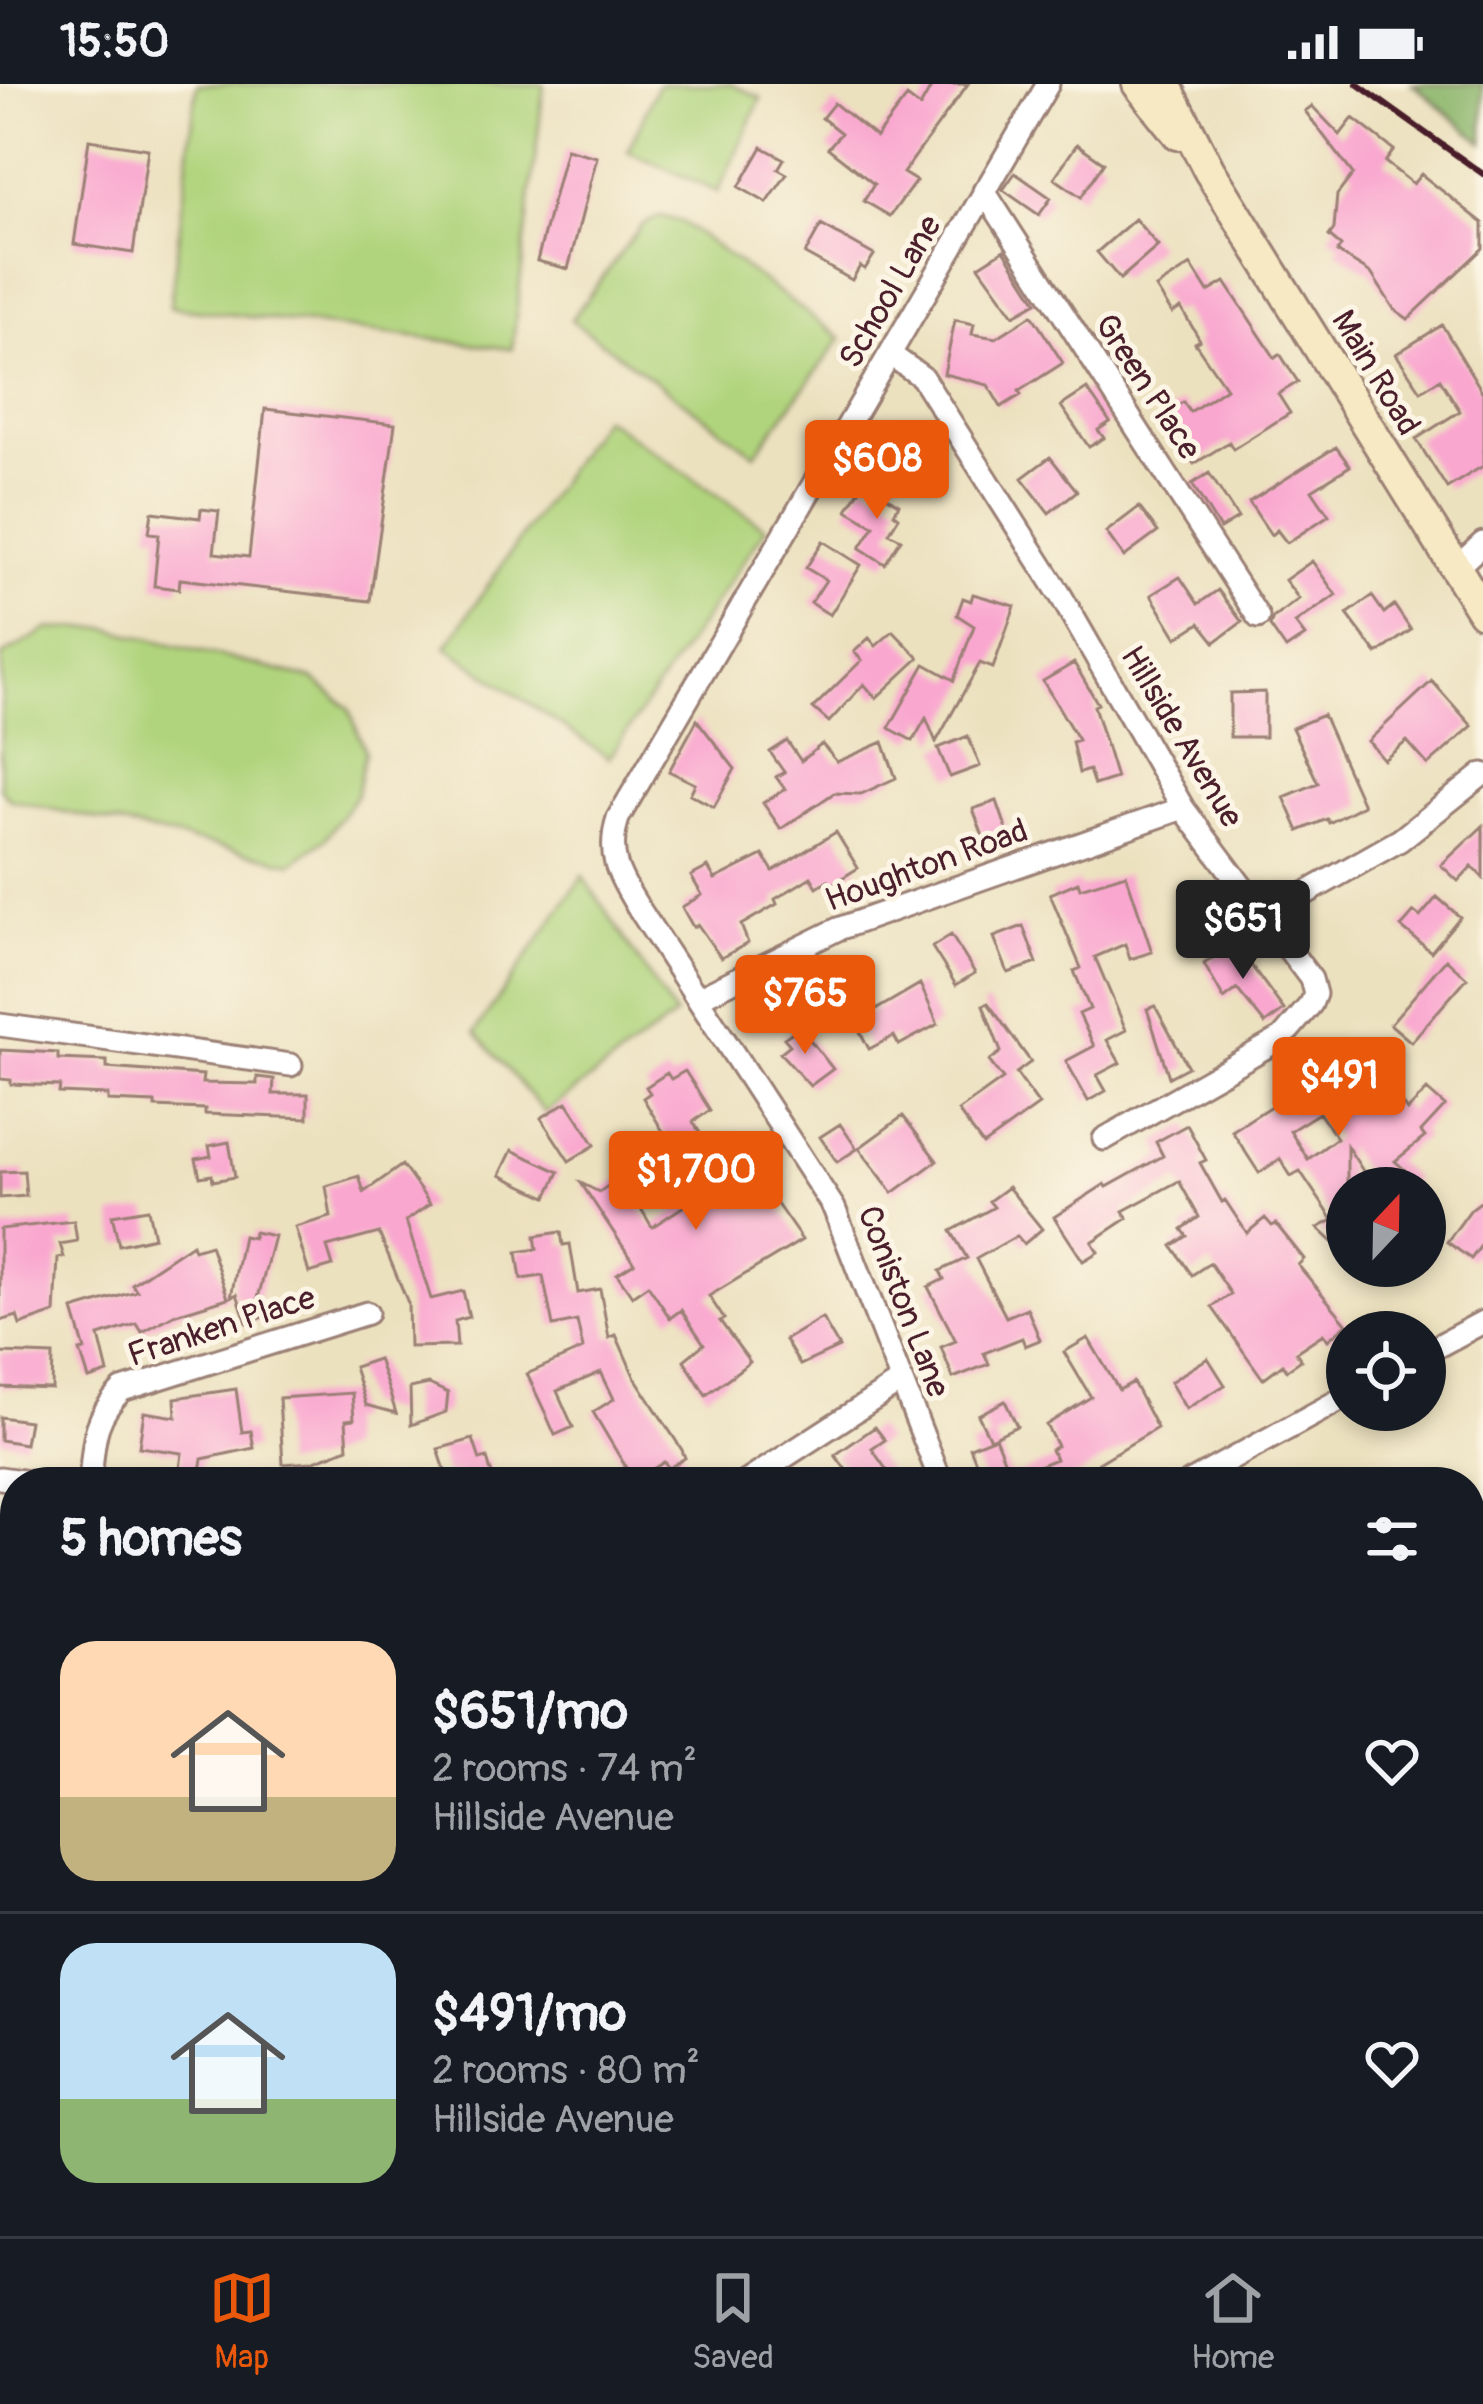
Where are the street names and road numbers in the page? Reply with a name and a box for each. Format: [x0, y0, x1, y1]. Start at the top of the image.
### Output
street label: School Lane [830, 208, 951, 376]
street label: Main Road [1322, 303, 1429, 443]
street label: Green Place [1086, 306, 1210, 467]
street label: Hillside Avenue [1111, 639, 1252, 835]
street label: Houghton Road [820, 810, 1033, 921]
street label: Coniston Lane [848, 1200, 959, 1403]
street label: Franken Place [123, 1277, 320, 1376]

